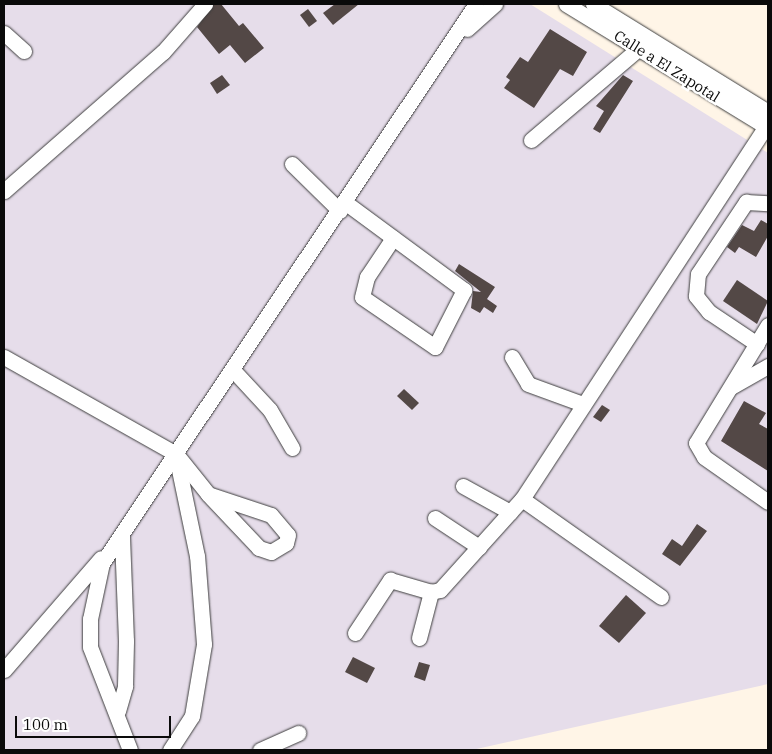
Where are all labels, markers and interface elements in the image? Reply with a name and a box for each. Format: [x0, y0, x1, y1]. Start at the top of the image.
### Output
street label: Calle a El Zapotal [611, 26, 723, 106]
scale bar [18, 706, 174, 738]
text: 100 m [23, 715, 68, 734]

